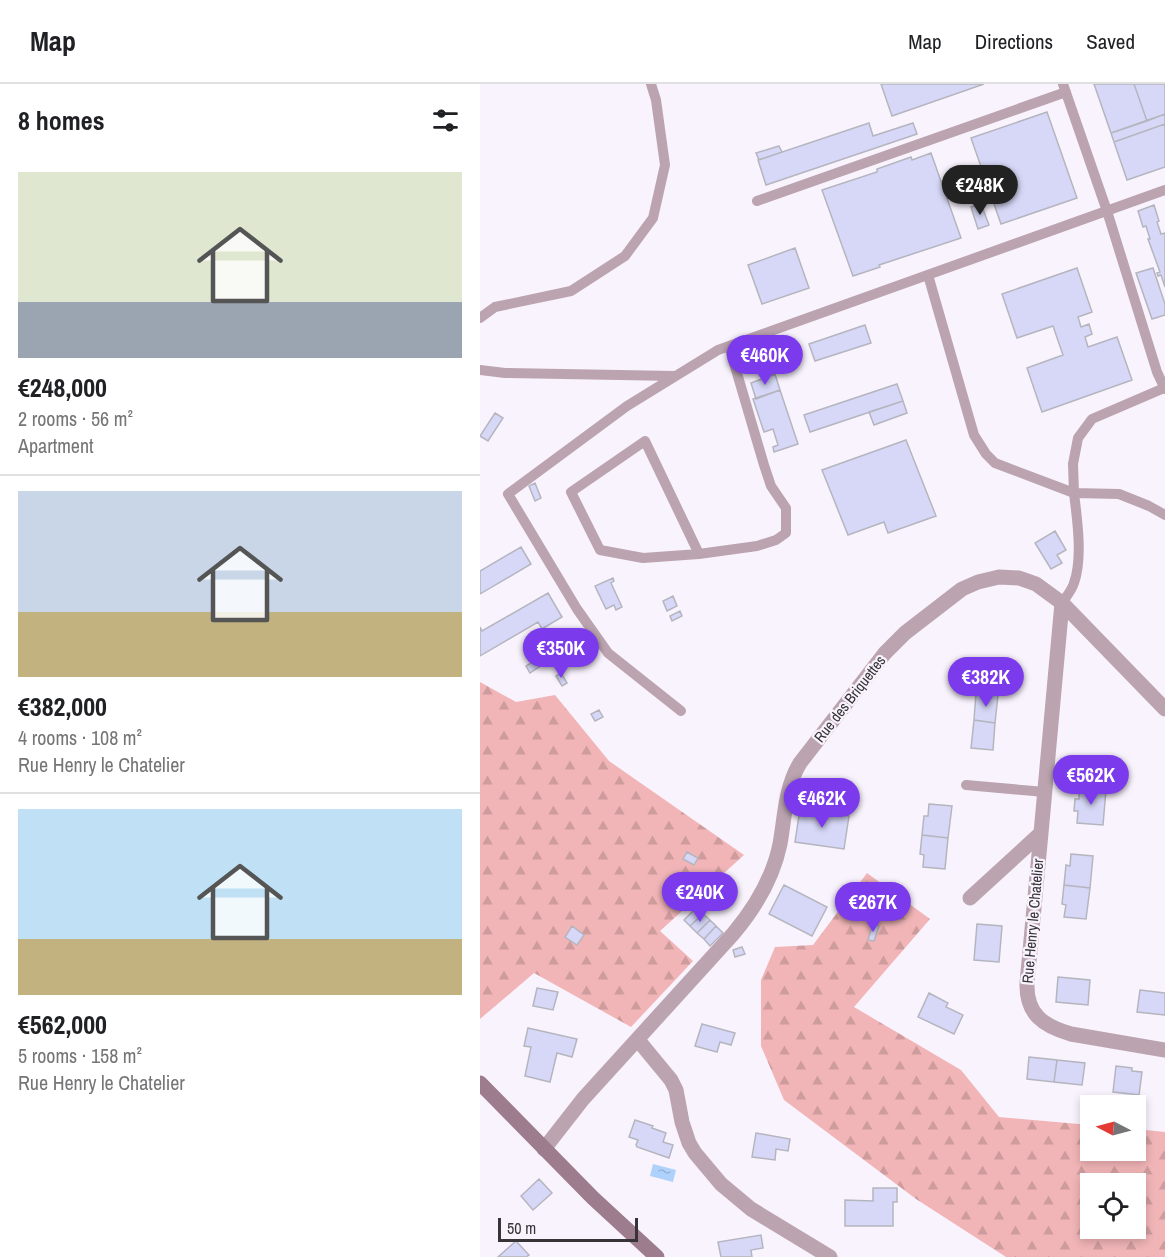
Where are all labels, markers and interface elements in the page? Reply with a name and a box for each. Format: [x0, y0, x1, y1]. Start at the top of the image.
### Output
text: Map [30, 22, 76, 60]
text: Map [908, 27, 942, 56]
text: Directions [975, 27, 1053, 56]
text: Saved [1086, 27, 1135, 56]
text: 8 homes [18, 103, 105, 138]
icon: filters [429, 104, 462, 137]
pin: €248K [938, 165, 1022, 216]
text: €248K [956, 171, 1004, 198]
icon: home [186, 211, 294, 319]
pin: €460K [723, 335, 807, 386]
text: €460K [741, 341, 789, 368]
text: €248,000 [18, 370, 107, 405]
text: 2 rooms · 56 m² [18, 405, 133, 432]
text: Apartment [18, 432, 94, 459]
icon: home [186, 530, 294, 638]
pin: €350K [519, 628, 603, 679]
text: €350K [537, 634, 585, 661]
street label: Rue des Briquettes [809, 651, 890, 747]
pin: €382K [944, 657, 1028, 708]
text: €382K [962, 663, 1010, 690]
text: €382,000 [18, 689, 107, 724]
text: 4 rooms · 108 m² [18, 724, 142, 751]
text: Rue Henry le Chatelier [18, 751, 185, 778]
pin: €562K [1049, 755, 1133, 806]
text: €562K [1067, 761, 1115, 788]
pin: €462K [780, 778, 864, 829]
text: €462K [798, 784, 846, 811]
icon: home [186, 848, 294, 956]
street label: Rue Henry le Chatelier [1017, 858, 1048, 984]
pin: €240K [658, 872, 742, 923]
text: €240K [676, 878, 724, 905]
pin: €267K [831, 882, 915, 933]
text: €267K [849, 888, 897, 915]
text: €562,000 [18, 1007, 107, 1042]
text: 5 rooms · 158 m² [18, 1042, 142, 1069]
text: Rue Henry le Chatelier [18, 1069, 185, 1096]
north arrow [1080, 1095, 1146, 1161]
map controls [1080, 1095, 1146, 1239]
button: locate [1080, 1173, 1146, 1239]
scale bar [498, 1215, 638, 1242]
text: 50 m [507, 1217, 536, 1239]

